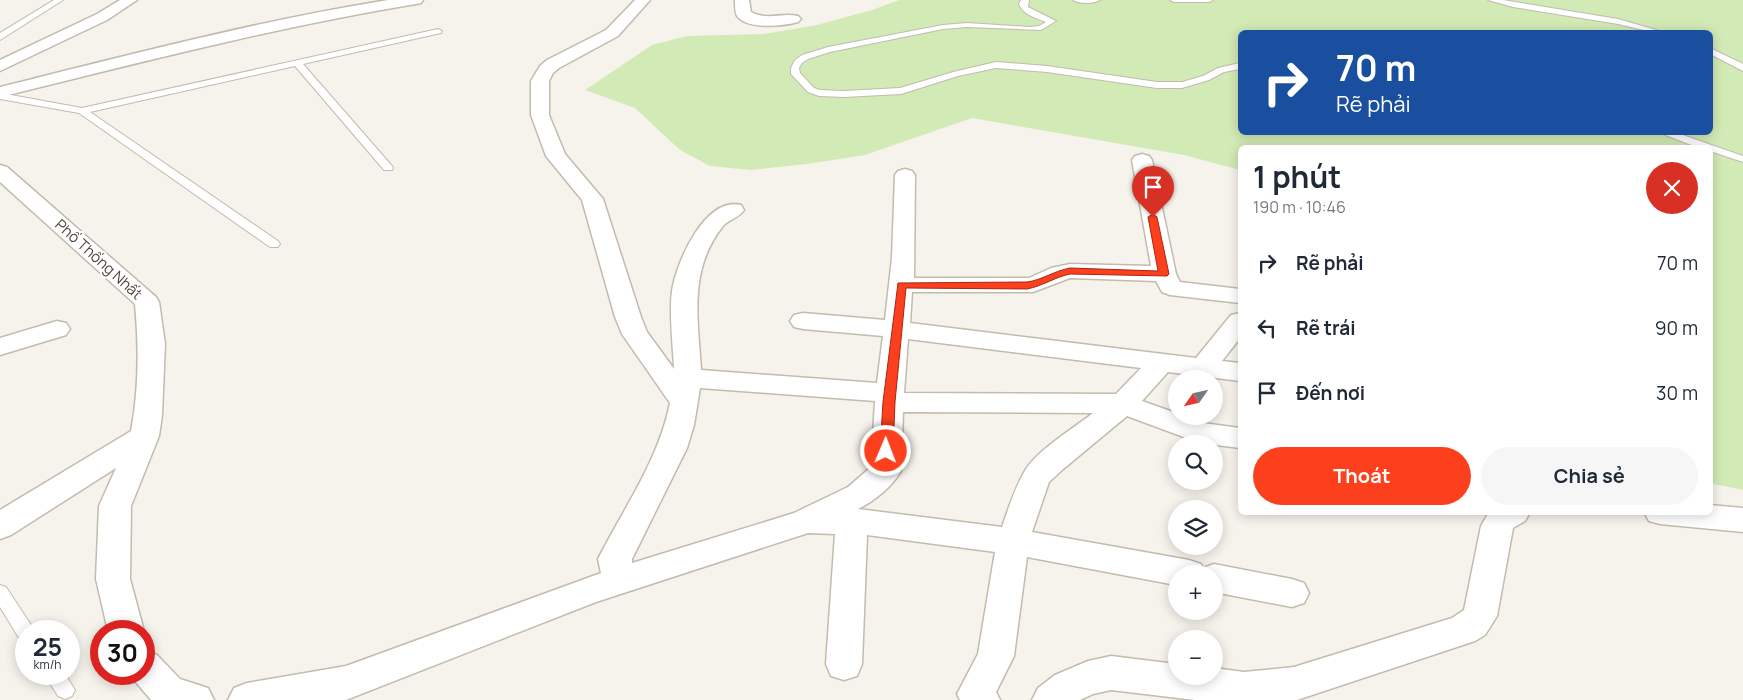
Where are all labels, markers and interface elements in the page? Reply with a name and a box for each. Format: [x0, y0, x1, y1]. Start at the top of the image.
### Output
text: 70 m [1336, 44, 1416, 92]
icon: right [1253, 50, 1318, 115]
text: Rẽ phải [1336, 89, 1411, 119]
text: 1 phút [1253, 156, 1341, 197]
button: close [1646, 162, 1698, 214]
pin [1132, 166, 1174, 217]
icon: arrive [1139, 173, 1167, 201]
text: 190 m · 10:46 [1253, 196, 1346, 218]
street label: Phố Thống Nhất [51, 214, 147, 304]
icon: right [1253, 249, 1281, 277]
text: Rẽ phải [1296, 250, 1364, 276]
text: 70 m [1657, 250, 1698, 276]
icon: left [1253, 314, 1281, 342]
text: Rẽ trái [1296, 315, 1356, 341]
text: 90 m [1655, 315, 1698, 341]
north arrow [1168, 370, 1222, 425]
map controls [1168, 370, 1223, 685]
icon: arrive [1253, 379, 1281, 407]
text: Đến nơi [1296, 380, 1365, 406]
text: 30 m [1656, 380, 1698, 406]
position arrow [859, 424, 911, 476]
button: search [1168, 435, 1223, 490]
button: Thoát [1253, 447, 1471, 505]
button: Chia sẻ [1481, 447, 1698, 505]
button: layers [1168, 500, 1223, 555]
button: + [1168, 565, 1223, 620]
speed limit sign: 30 [90, 620, 155, 685]
text: 25 [33, 629, 62, 664]
button: − [1168, 630, 1223, 685]
text: km/h [34, 656, 61, 673]

